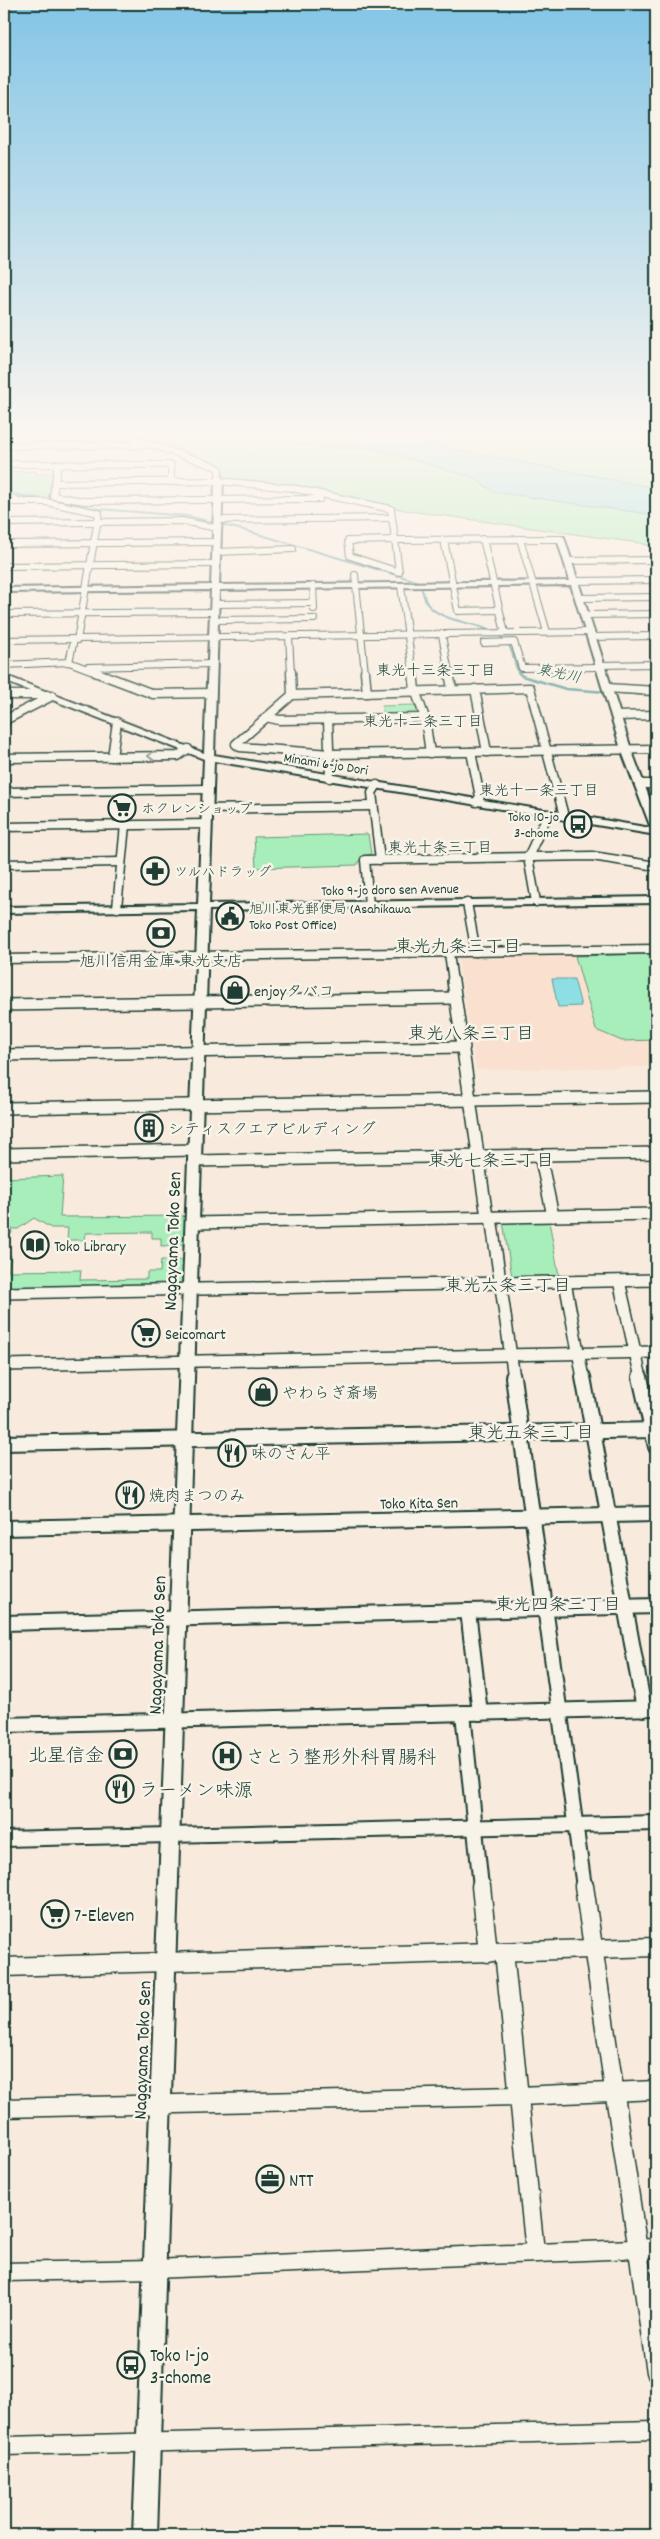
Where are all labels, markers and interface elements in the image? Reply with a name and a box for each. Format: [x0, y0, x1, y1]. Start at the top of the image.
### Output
water label: 東光川 [534, 660, 583, 690]
district label: 東光十三条三丁目 [376, 661, 496, 683]
district label: 東光十二条三丁目 [363, 712, 483, 734]
street label: Minami 6-jo Dori [282, 748, 370, 782]
one-way arrow [146, 751, 154, 761]
district label: 東光十一条三丁目 [479, 781, 599, 803]
supermarket icon: ホクレンショップ [107, 793, 137, 823]
place label: ホクレンショップ [141, 800, 252, 820]
place label: Toko 10-jo 3-chome [508, 808, 559, 844]
bus stop icon: Toko 10-jo 3-chome [563, 809, 593, 839]
district label: 東光十条三丁目 [387, 838, 493, 860]
pharmacy icon: ツルハドラッグ [140, 856, 170, 886]
place label: ツルハドラッグ [174, 863, 271, 883]
street label: Toko 9-jo doro sen Avenue [321, 880, 459, 902]
place label: 旭川東光郵便局 (Asahikawa Toko Post Office) [249, 900, 411, 936]
public building icon: 旭川東光郵便局 (Asahikawa Toko Post Office) [215, 901, 245, 931]
bank icon: 旭川信用金庫 東光支店 [146, 918, 176, 948]
district label: 東光九条三丁目 [395, 936, 521, 961]
place label: 旭川信用金庫 東光支店 [79, 951, 243, 974]
shop icon: enjoyタバコ [220, 975, 250, 1005]
place label: enjoyタバコ [254, 981, 334, 1004]
district label: 東光八条三丁目 [408, 1023, 534, 1048]
building icon: シティスクエアビルディング [134, 1113, 164, 1143]
place label: シティスクエアビルディング [168, 1119, 376, 1142]
district label: 東光七条三丁目 [428, 1150, 554, 1175]
street label: Nagayama Toko Sen [159, 1171, 190, 1311]
library icon: Toko Library [20, 1230, 50, 1260]
place label: Toko Library [54, 1236, 126, 1259]
district label: 東光六条三丁目 [445, 1275, 571, 1300]
supermarket icon: Seicomart [131, 1318, 161, 1348]
place label: Seicomart [165, 1324, 226, 1347]
shop icon: やわらぎ斎場 [248, 1377, 278, 1407]
place label: やわらぎ斎場 [282, 1383, 378, 1406]
district label: 東光五条三丁目 [468, 1422, 594, 1447]
restaurant icon: 味のさん平 [217, 1438, 247, 1468]
place label: 味のさん平 [251, 1444, 331, 1467]
restaurant icon: 焼肉まつのみ [115, 1480, 145, 1510]
place label: 焼肉まつのみ [149, 1486, 245, 1509]
street label: Toko Kita Sen [380, 1492, 458, 1517]
street label: Nagayama Toko Sen [144, 1575, 175, 1715]
district label: 東光四条三丁目 [495, 1594, 621, 1619]
bank icon: 北星信金 [108, 1739, 138, 1769]
hospital icon: さとう整形外科胃腸科 [212, 1741, 242, 1771]
place label: 北星信金 [28, 1744, 104, 1771]
place label: さとう整形外科胃腸科 [246, 1746, 436, 1773]
restaurant icon: ラーメン味源 [105, 1774, 135, 1804]
place label: ラーメン味源 [139, 1779, 253, 1806]
supermarket icon: 7-Eleven [40, 1899, 70, 1929]
place label: 7-Eleven [74, 1904, 134, 1931]
street label: Nagayama Toko Sen [129, 1980, 160, 2120]
office icon: NTT [255, 2164, 285, 2194]
place label: NTT [289, 2169, 314, 2196]
place label: Toko 1-jo 3-chome [150, 2344, 211, 2393]
bus stop icon: Toko 1-jo 3-chome [116, 2350, 146, 2380]

